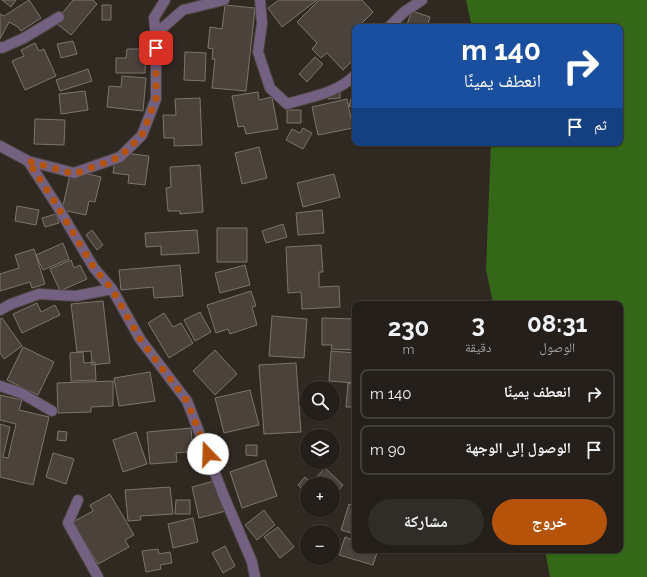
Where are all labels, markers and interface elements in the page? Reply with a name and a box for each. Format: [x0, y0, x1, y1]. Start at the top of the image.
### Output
pin [139, 31, 173, 65]
text: 140 m [461, 34, 541, 67]
icon: arrive [145, 37, 167, 59]
icon: right [555, 40, 607, 92]
text: انعطف يمينًا [464, 70, 541, 91]
icon: arrive [564, 116, 586, 138]
text: ثم [594, 116, 607, 134]
text: 3 [471, 309, 485, 338]
text: 08:31 [527, 309, 587, 338]
text: 230 [388, 313, 429, 342]
text: دقيقة [465, 340, 491, 355]
text: الوصول [539, 340, 575, 355]
text: m [403, 342, 414, 357]
map controls [300, 381, 340, 565]
button: search [300, 381, 340, 421]
text: انعطف يمينًا [504, 383, 571, 401]
icon: right [583, 383, 605, 405]
text: 140 m [370, 385, 411, 403]
button: layers [300, 429, 340, 469]
position arrow [187, 433, 229, 475]
text: الوصول إلى الوجهة [465, 439, 571, 457]
icon: arrive [583, 439, 605, 461]
text: 90 m [370, 441, 406, 459]
button: + [300, 477, 340, 517]
button: مشاركة [368, 499, 484, 545]
button: خروج [492, 499, 607, 545]
button: − [300, 525, 340, 565]

